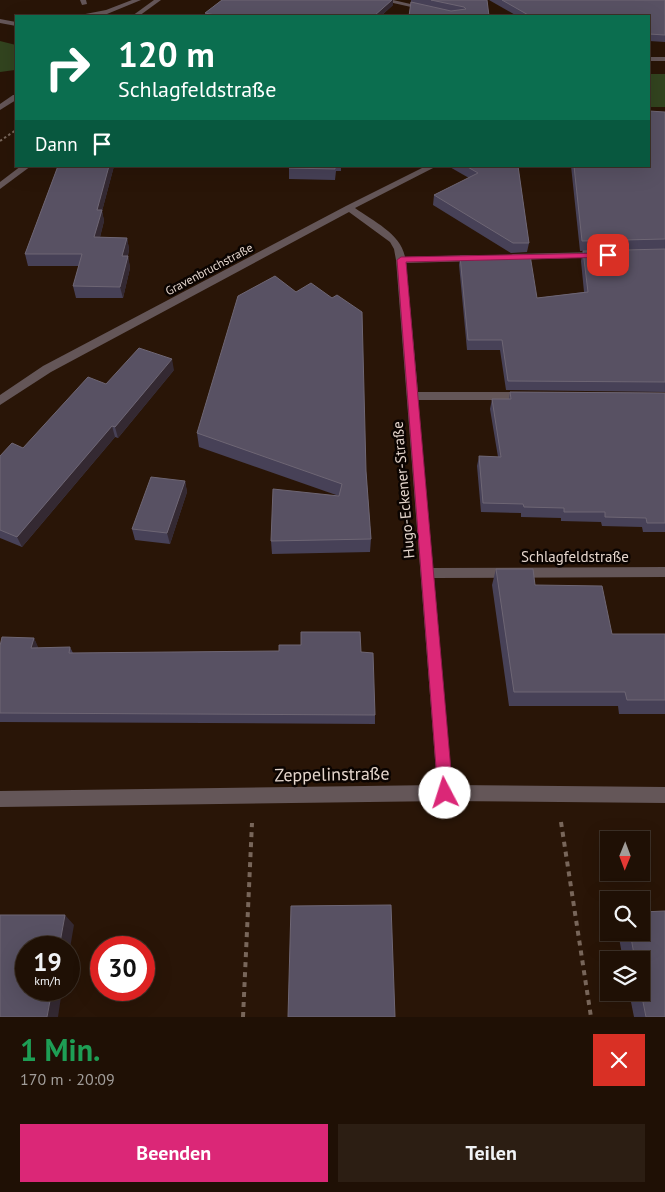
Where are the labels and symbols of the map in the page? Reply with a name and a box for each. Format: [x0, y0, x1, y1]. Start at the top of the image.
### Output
pin [587, 234, 629, 276]
street label: Gravenbruchstraße [163, 240, 255, 298]
street label: Hugo-Eckener-Straße [388, 421, 418, 559]
street label: Schlagfeldstraße [521, 547, 629, 566]
street label: Zeppelinstraße [274, 761, 390, 787]
position arrow [418, 766, 470, 818]
north arrow [600, 831, 650, 881]
speed limit sign: 30 [90, 936, 155, 1001]

